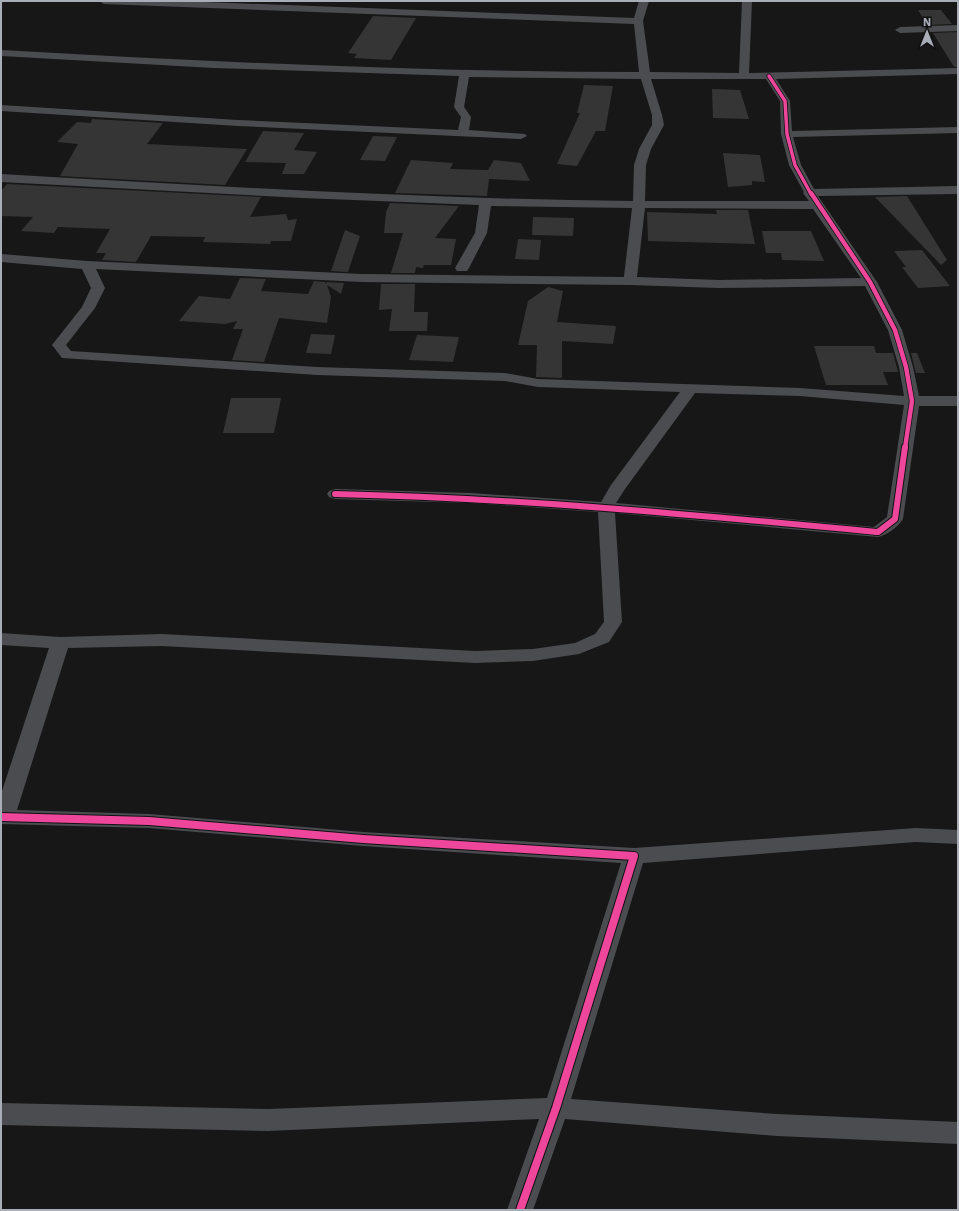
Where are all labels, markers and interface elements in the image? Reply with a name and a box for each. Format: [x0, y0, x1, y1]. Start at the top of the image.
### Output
north arrow [907, 12, 947, 52]
text: N [923, 16, 931, 29]

